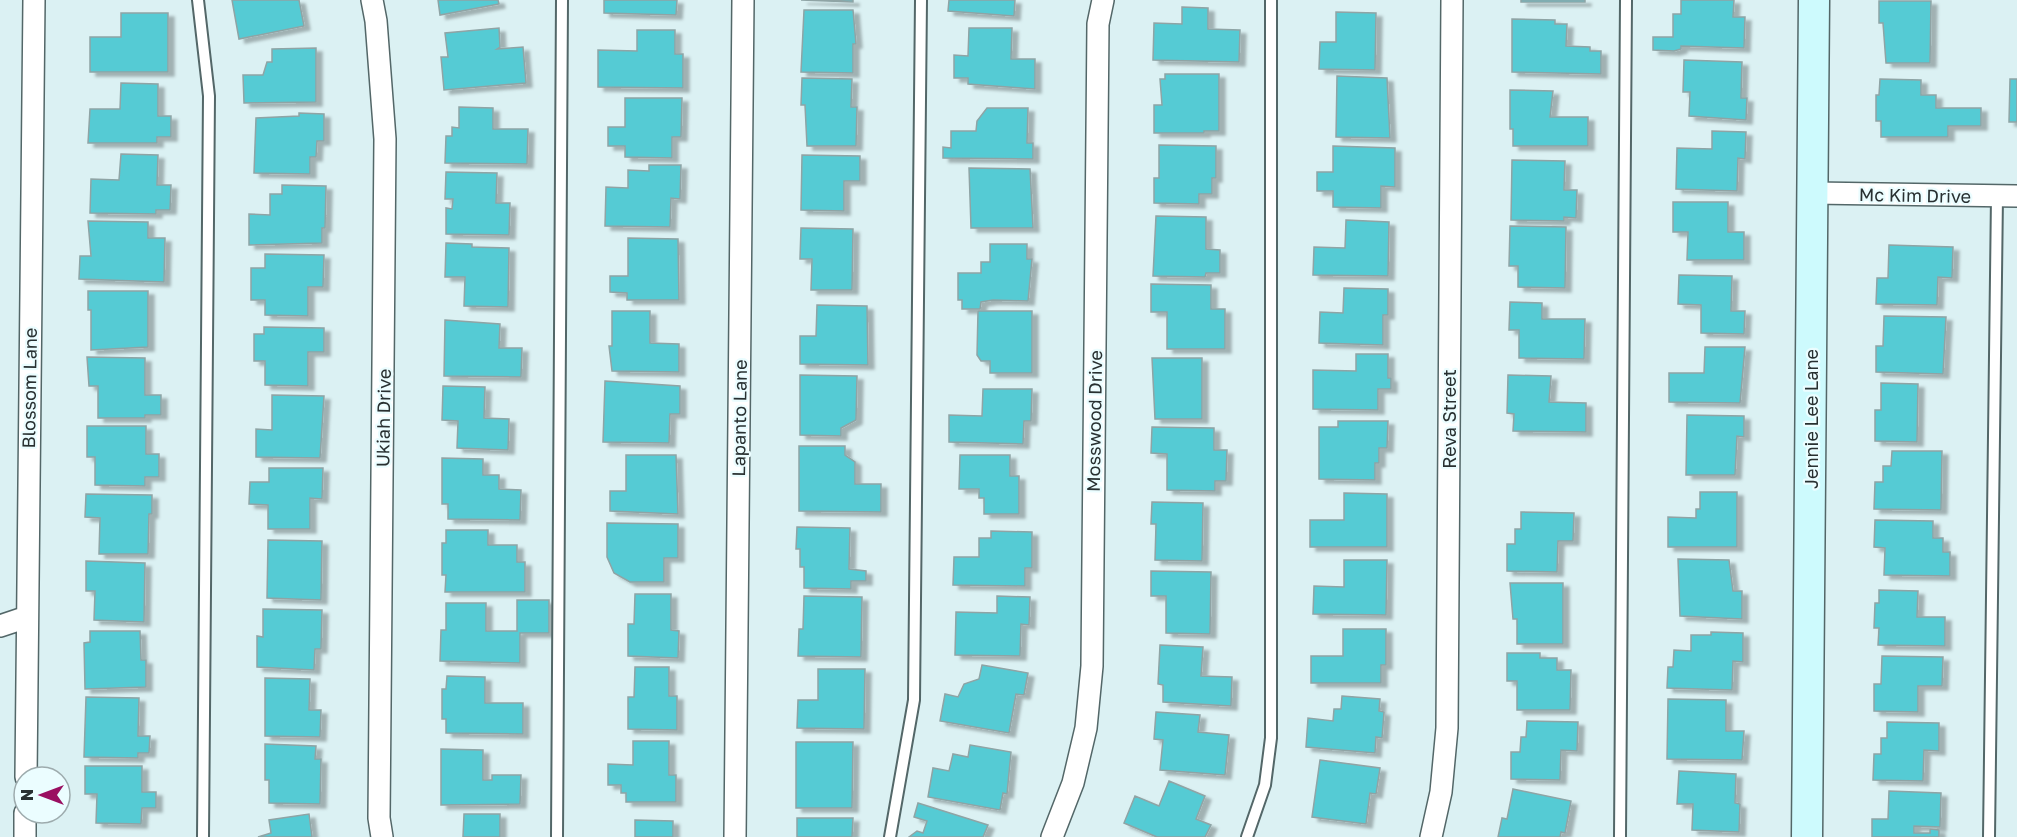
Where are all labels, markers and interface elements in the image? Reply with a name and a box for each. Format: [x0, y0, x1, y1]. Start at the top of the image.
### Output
street label: Mc Kim Drive [1859, 183, 1971, 207]
street label: Blossom Lane [17, 327, 41, 449]
street label: Jennie Lee Lane [1800, 349, 1822, 489]
street label: Mosswood Drive [1082, 350, 1106, 492]
street label: Lapanto Lane [727, 359, 751, 477]
street label: Ukiah Drive [371, 369, 395, 467]
street label: Reva Street [1438, 369, 1460, 469]
north arrow [12, 765, 72, 825]
text: N [17, 789, 37, 801]

